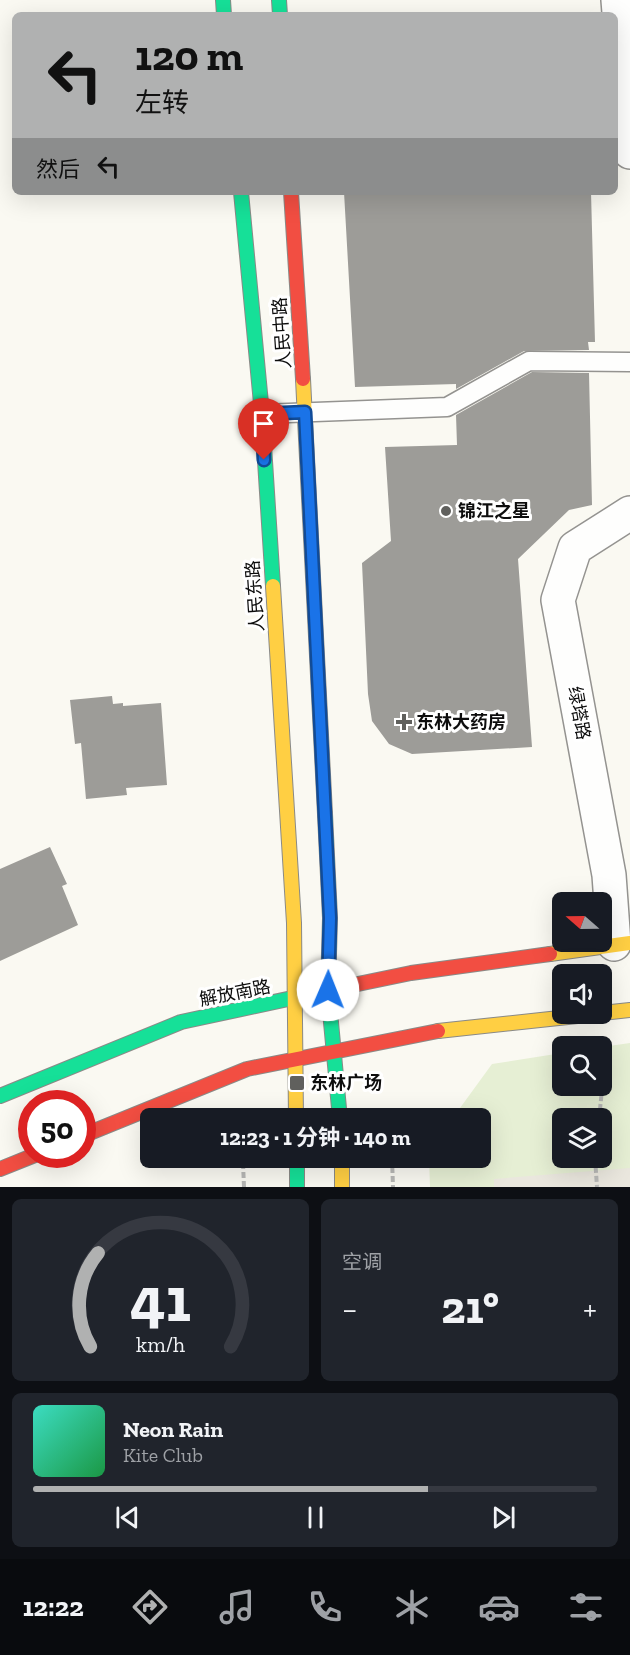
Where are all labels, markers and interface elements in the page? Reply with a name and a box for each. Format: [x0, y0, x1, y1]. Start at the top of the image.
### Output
text: 120 m [135, 30, 243, 81]
icon: left [36, 36, 114, 114]
text: 左转 [135, 87, 189, 119]
icon: left [92, 150, 125, 183]
text: 然后 [36, 156, 80, 183]
street label: 人民中路 [269, 296, 295, 370]
pin [238, 398, 289, 460]
icon: arrive [247, 407, 280, 440]
place label: 锦江之星 [458, 500, 530, 522]
marker: 锦江之星 [439, 504, 453, 518]
street label: 人民东路 [242, 559, 268, 633]
street label: 绿塔路 [563, 685, 595, 741]
place label: 东林大药房 [416, 711, 506, 733]
marker: 东林大药房 [397, 715, 411, 729]
north arrow [552, 892, 612, 952]
map controls [552, 892, 612, 1168]
position arrow [296, 958, 360, 1022]
button: sound [552, 964, 612, 1024]
street label: 解放南路 [198, 975, 272, 1011]
button: search [552, 1036, 612, 1096]
place label: 东林广场 [310, 1072, 382, 1094]
marker: 东林广场 [288, 1074, 306, 1092]
speed limit sign: 50 [18, 1090, 96, 1168]
button: layers [552, 1108, 612, 1168]
text: 12:23 · 1 分钟 · 140 m [220, 1124, 411, 1151]
text: 空调 [342, 1250, 382, 1274]
text: 41 [130, 1262, 191, 1337]
text: 21° [441, 1281, 499, 1335]
text: − [342, 1289, 357, 1328]
text: + [583, 1289, 597, 1328]
text: km/h [136, 1332, 185, 1357]
text: Neon Rain [123, 1416, 223, 1443]
text: Kite Club [123, 1443, 203, 1467]
icon: previous [111, 1501, 144, 1534]
icon: pause [299, 1501, 332, 1534]
icon: next [487, 1501, 520, 1534]
icon: directions [129, 1586, 171, 1628]
icon: music [216, 1586, 258, 1628]
icon: phone [304, 1586, 346, 1628]
icon: climate [391, 1586, 433, 1628]
icon: car [478, 1586, 520, 1628]
icon: filters [565, 1586, 607, 1628]
text: 12:22 [23, 1591, 84, 1623]

